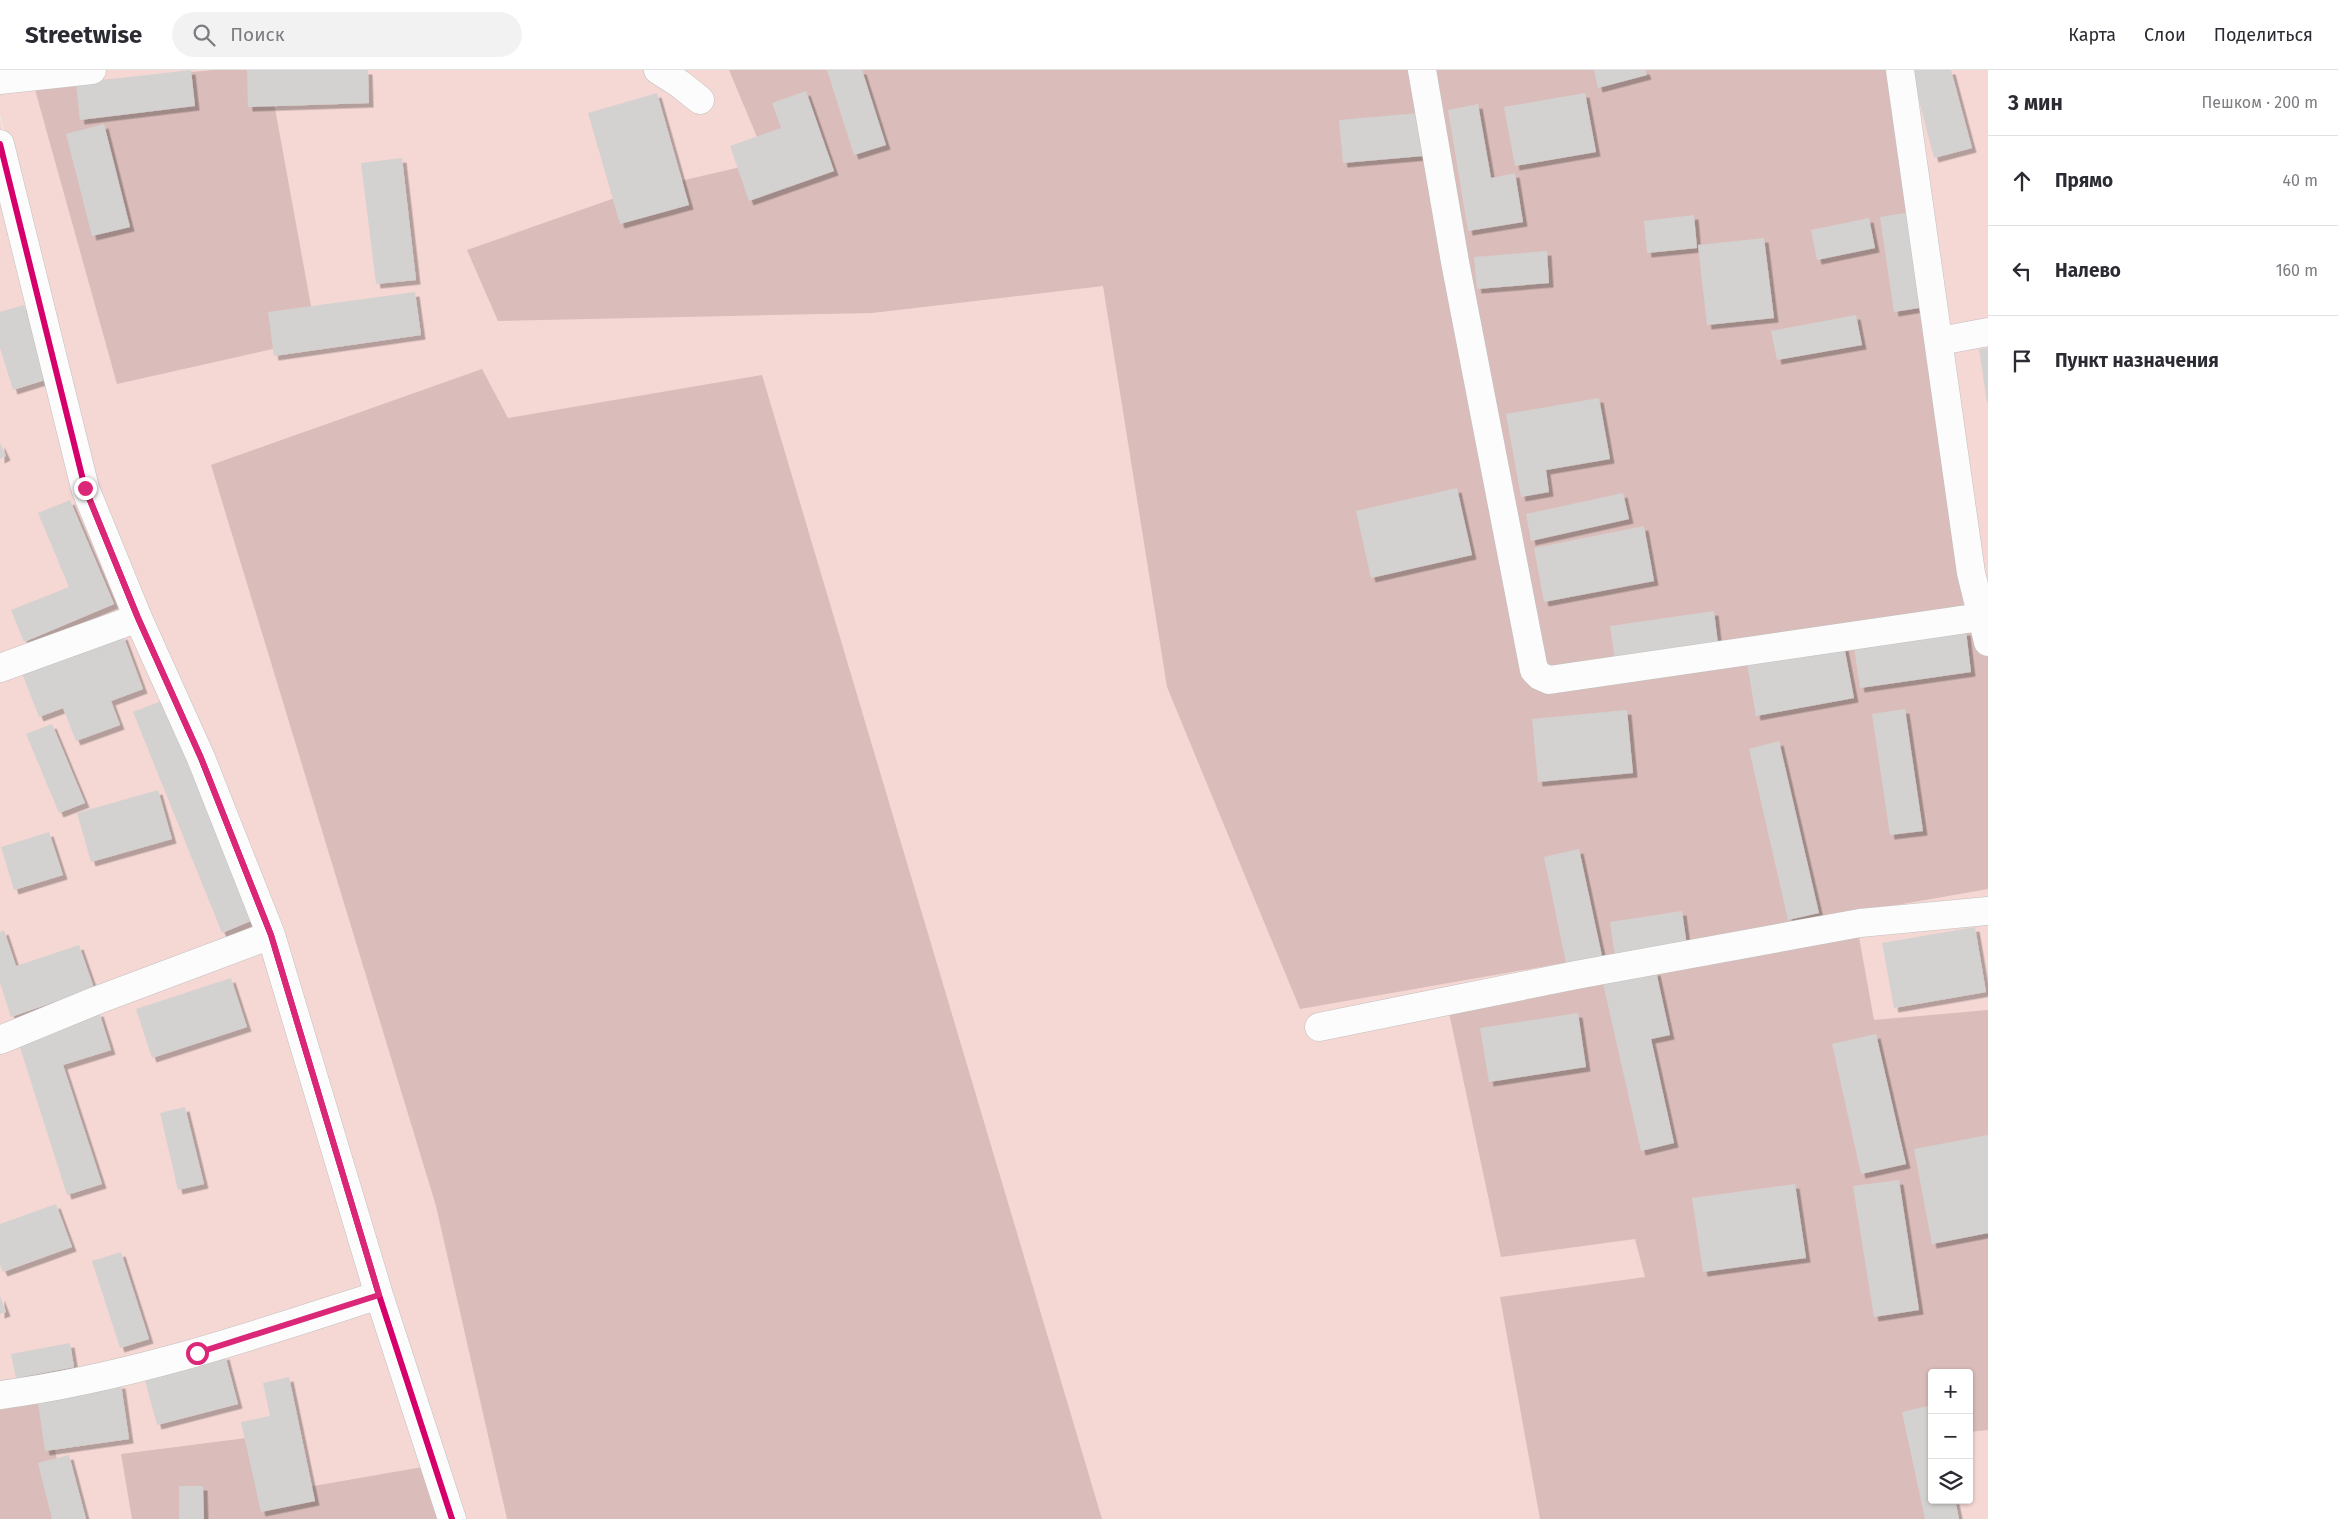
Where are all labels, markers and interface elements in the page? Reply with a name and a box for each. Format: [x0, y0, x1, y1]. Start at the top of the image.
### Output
search box [172, 12, 522, 57]
text: Streetwise [25, 21, 142, 49]
icon: search [190, 21, 218, 49]
text: Поиск [230, 23, 285, 46]
text: Карта [2068, 24, 2116, 46]
text: Слои [2144, 24, 2186, 46]
text: Поделиться [2214, 24, 2313, 46]
text: 3 мин [2008, 90, 2063, 116]
text: Пешком · 200 m [2201, 93, 2318, 112]
icon: ahead [2008, 167, 2036, 195]
text: Прямо [2055, 169, 2113, 192]
text: 40 m [2283, 171, 2318, 190]
icon: left [2008, 257, 2036, 285]
text: Налево [2055, 259, 2121, 282]
text: 160 m [2276, 261, 2318, 280]
icon: arrive [2008, 347, 2036, 375]
text: Пункт назначения [2055, 349, 2219, 372]
route end [74, 477, 97, 500]
route start [186, 1342, 209, 1365]
map controls [1928, 1369, 1973, 1504]
button: + [1928, 1369, 1973, 1414]
button: − [1928, 1414, 1973, 1459]
button: layers [1928, 1459, 1973, 1504]

